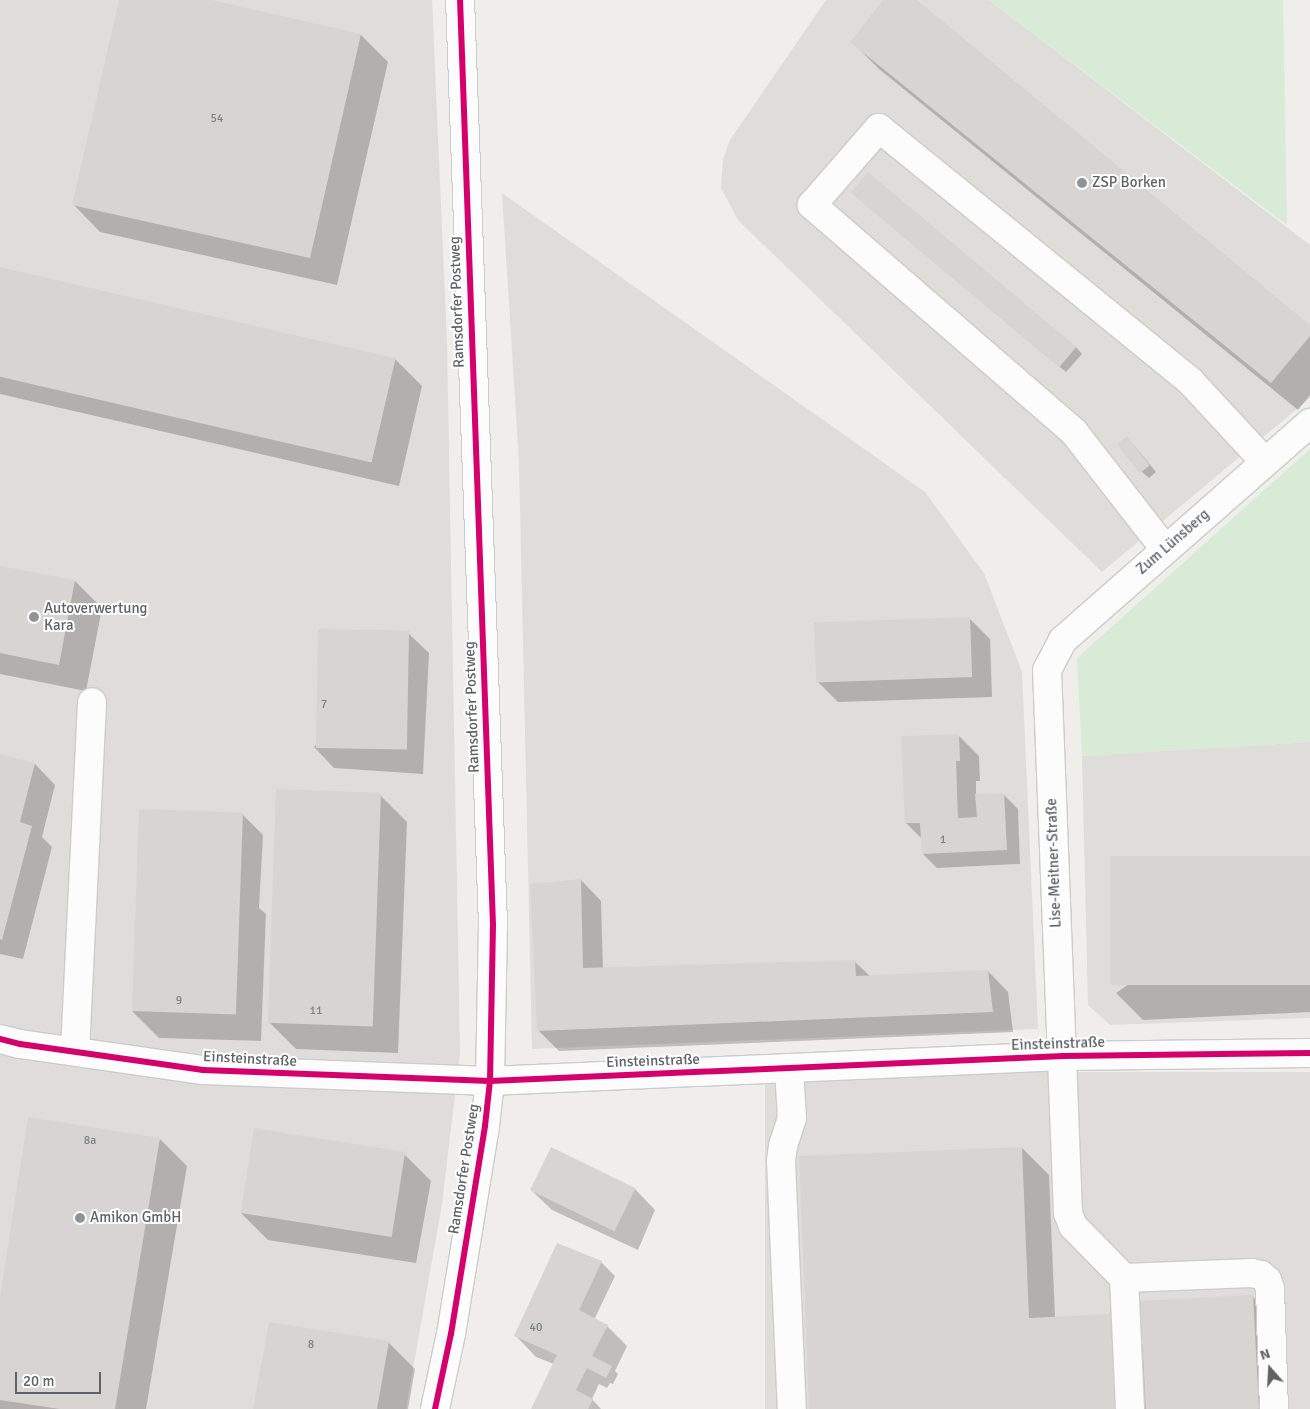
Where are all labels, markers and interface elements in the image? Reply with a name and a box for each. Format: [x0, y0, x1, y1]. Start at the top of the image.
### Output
house number: 54 [211, 112, 223, 126]
place label: ZSP Borken [1092, 174, 1166, 192]
marker: ZSP Borken [1076, 177, 1088, 189]
street label: Ramsdorfer Postweg [446, 236, 468, 368]
street label: Zum Lünsberg [1133, 505, 1213, 579]
place label: Autoverwertung Kara [44, 599, 147, 634]
marker: Autoverwertung Kara [28, 611, 40, 623]
street label: Ramsdorfer Postweg [461, 641, 483, 773]
house number: 7 [321, 698, 327, 712]
street label: Lise-Meitner-Straße [1043, 798, 1065, 928]
house number: 1 [940, 833, 946, 847]
house number: 9 [176, 994, 182, 1008]
house number: 11 [310, 1004, 322, 1018]
street label: Einsteinstraße [1011, 1033, 1105, 1055]
street label: Einsteinstraße [203, 1048, 297, 1070]
street label: Einsteinstraße [606, 1050, 700, 1072]
street label: Ramsdorfer Postweg [445, 1102, 483, 1236]
house number: 8a [84, 1134, 96, 1148]
place label: Amikon GmbH [90, 1209, 181, 1227]
marker: Amikon GmbH [74, 1212, 86, 1224]
house number: 40 [530, 1321, 542, 1335]
house number: 8 [308, 1338, 314, 1352]
north arrow [1245, 1344, 1295, 1394]
text: N [1258, 1345, 1272, 1364]
scale bar [18, 1362, 104, 1394]
text: 20 m [23, 1372, 54, 1390]

